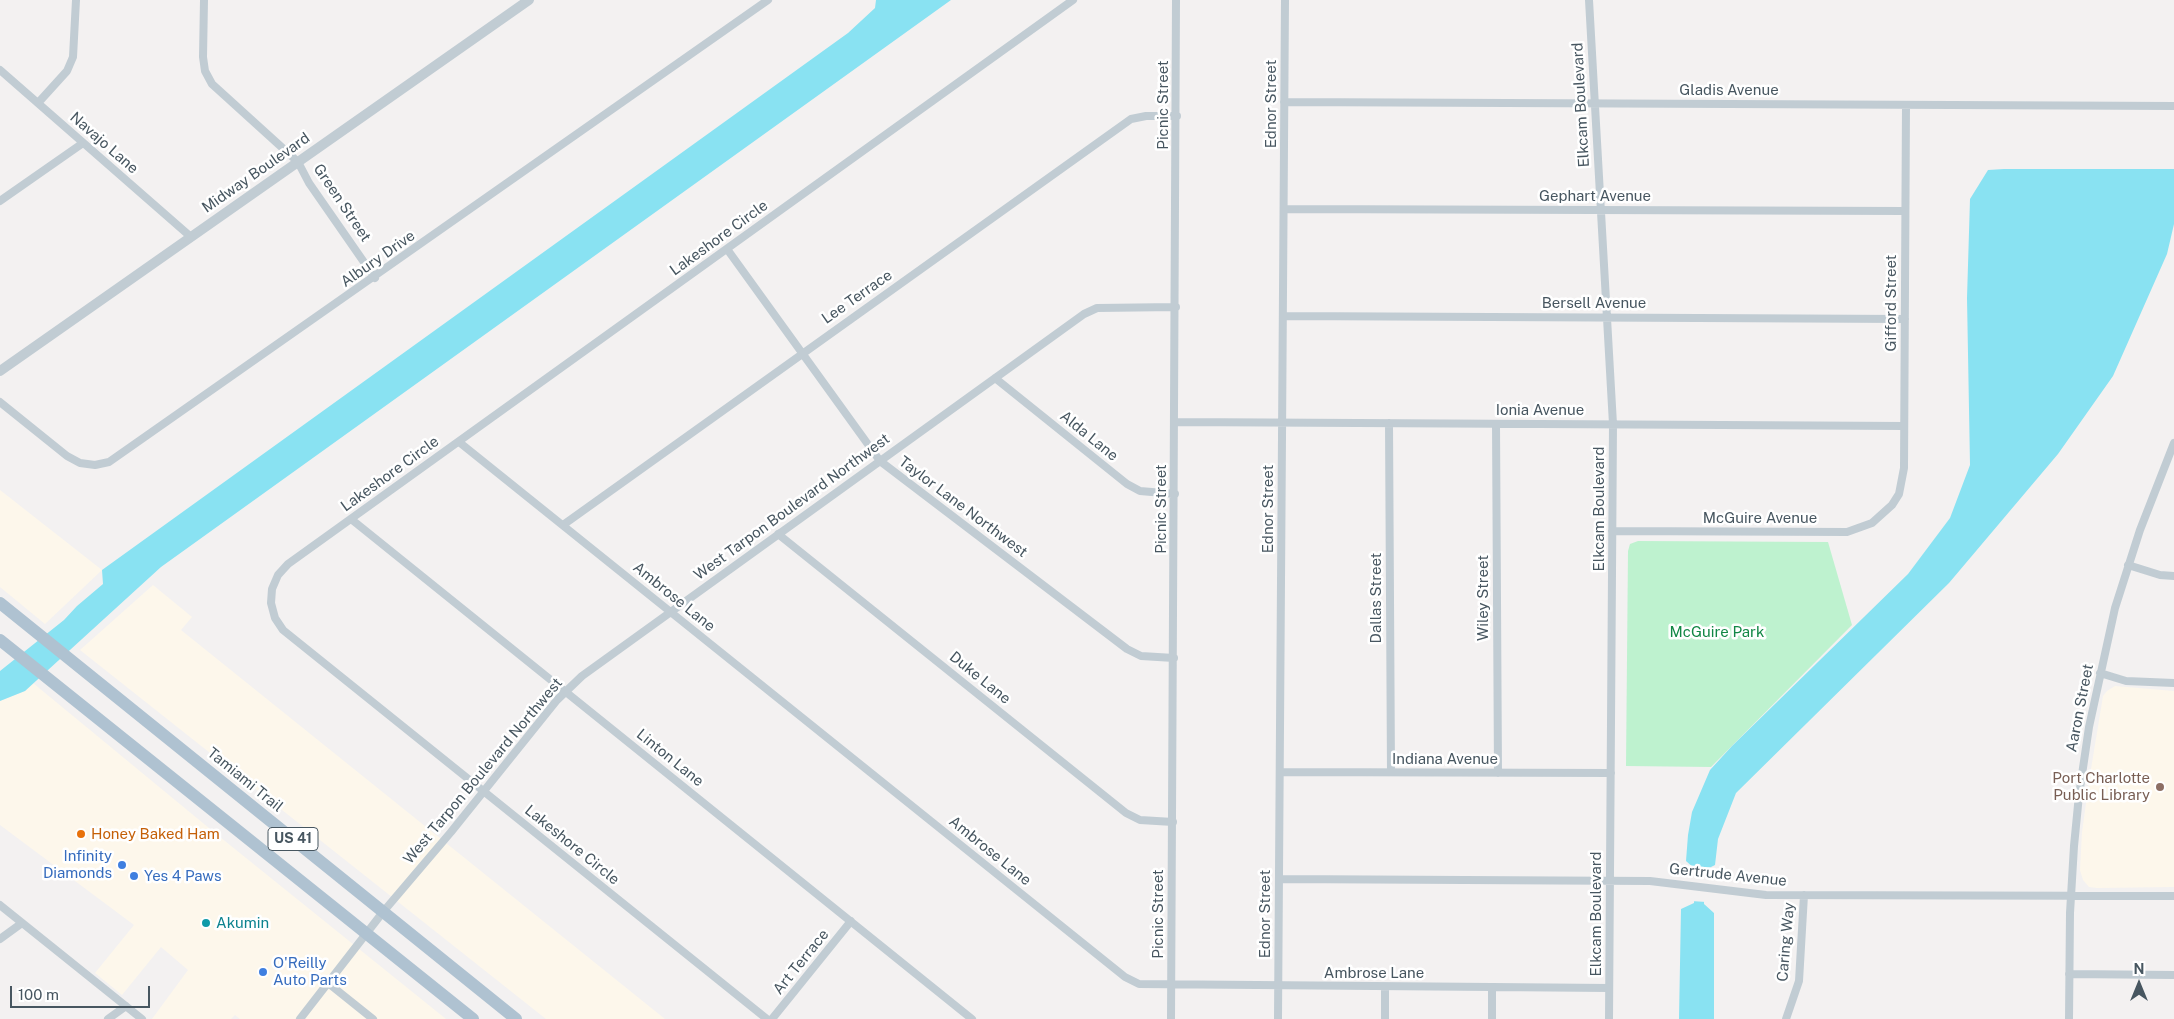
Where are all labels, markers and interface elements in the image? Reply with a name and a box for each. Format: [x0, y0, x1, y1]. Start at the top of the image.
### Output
street label: Elkcam Boulevard [1569, 42, 1593, 168]
street label: Picnic Street [1154, 60, 1172, 150]
street label: Ednor Street [1262, 60, 1280, 148]
street label: Gladis Avenue [1679, 81, 1779, 99]
street label: Navajo Lane [66, 108, 142, 178]
street label: Midway Boulevard [199, 129, 313, 217]
street label: Green Street [309, 161, 375, 245]
street label: Gephart Avenue [1539, 187, 1651, 205]
street label: Lakeshore Circle [667, 196, 771, 280]
street label: Albury Drive [337, 227, 419, 291]
street label: Gifford Street [1882, 255, 1900, 351]
street label: Lee Terrace [818, 266, 896, 328]
street label: Bersell Avenue [1542, 294, 1646, 312]
street label: Ionia Avenue [1496, 401, 1584, 419]
street label: Alda Lane [1056, 407, 1122, 465]
street label: West Tarpon Boulevard Northwest [691, 430, 893, 584]
street label: Lakeshore Circle [338, 432, 442, 516]
street label: Elkcam Boulevard [1590, 447, 1608, 571]
street label: Taylor Lane Northwest [895, 453, 1031, 561]
street label: Picnic Street [1152, 464, 1170, 554]
street label: Ednor Street [1259, 465, 1277, 553]
street label: McGuire Avenue [1703, 509, 1817, 527]
street label: Dallas Street [1367, 553, 1385, 643]
street label: Wiley Street [1474, 555, 1492, 641]
street label: Ambrose Lane [629, 558, 719, 636]
park label: McGuire Park [1670, 623, 1764, 641]
street label: Duke Lane [946, 648, 1014, 708]
street label: Aaron Street [2063, 662, 2097, 754]
street label: West Tarpon Boulevard Northwest [400, 674, 566, 868]
street label: Linton Lane [633, 725, 707, 791]
street label: Tamiami Trail [203, 744, 287, 816]
street label: Indiana Avenue [1392, 750, 1498, 768]
place label: Port Charlotte Public Library [2052, 769, 2150, 804]
marker: Port Charlotte Public Library [2154, 781, 2166, 793]
street label: Lakeshore Circle [521, 801, 623, 889]
street label: Ambrose Lane [945, 812, 1035, 890]
place label: Honey Baked Ham [91, 825, 220, 843]
marker: Honey Baked Ham [75, 828, 87, 840]
road number: US 41 [268, 828, 318, 851]
place label: Infinity Diamonds [43, 847, 112, 882]
street label: Elkcam Boulevard [1587, 852, 1605, 976]
marker: Infinity Diamonds [116, 859, 128, 871]
street label: Gertrude Avenue [1668, 860, 1788, 890]
place label: Yes 4 Paws [144, 867, 222, 885]
street label: Picnic Street [1149, 869, 1167, 959]
marker: Yes 4 Paws [128, 870, 140, 882]
street label: Ednor Street [1256, 870, 1274, 958]
street label: Caring Way [1774, 902, 1798, 982]
place label: Akumin [216, 914, 269, 932]
marker: Akumin [200, 917, 212, 929]
street label: Art Terrace [769, 926, 833, 998]
place label: O'Reilly Auto Parts [273, 954, 347, 989]
north arrow [2114, 959, 2164, 1009]
text: N [2134, 961, 2144, 977]
street label: Ambrose Lane [1324, 964, 1424, 982]
marker: O'Reilly Auto Parts [257, 966, 269, 978]
scale bar [12, 976, 152, 1008]
text: 100 m [18, 986, 59, 1003]

